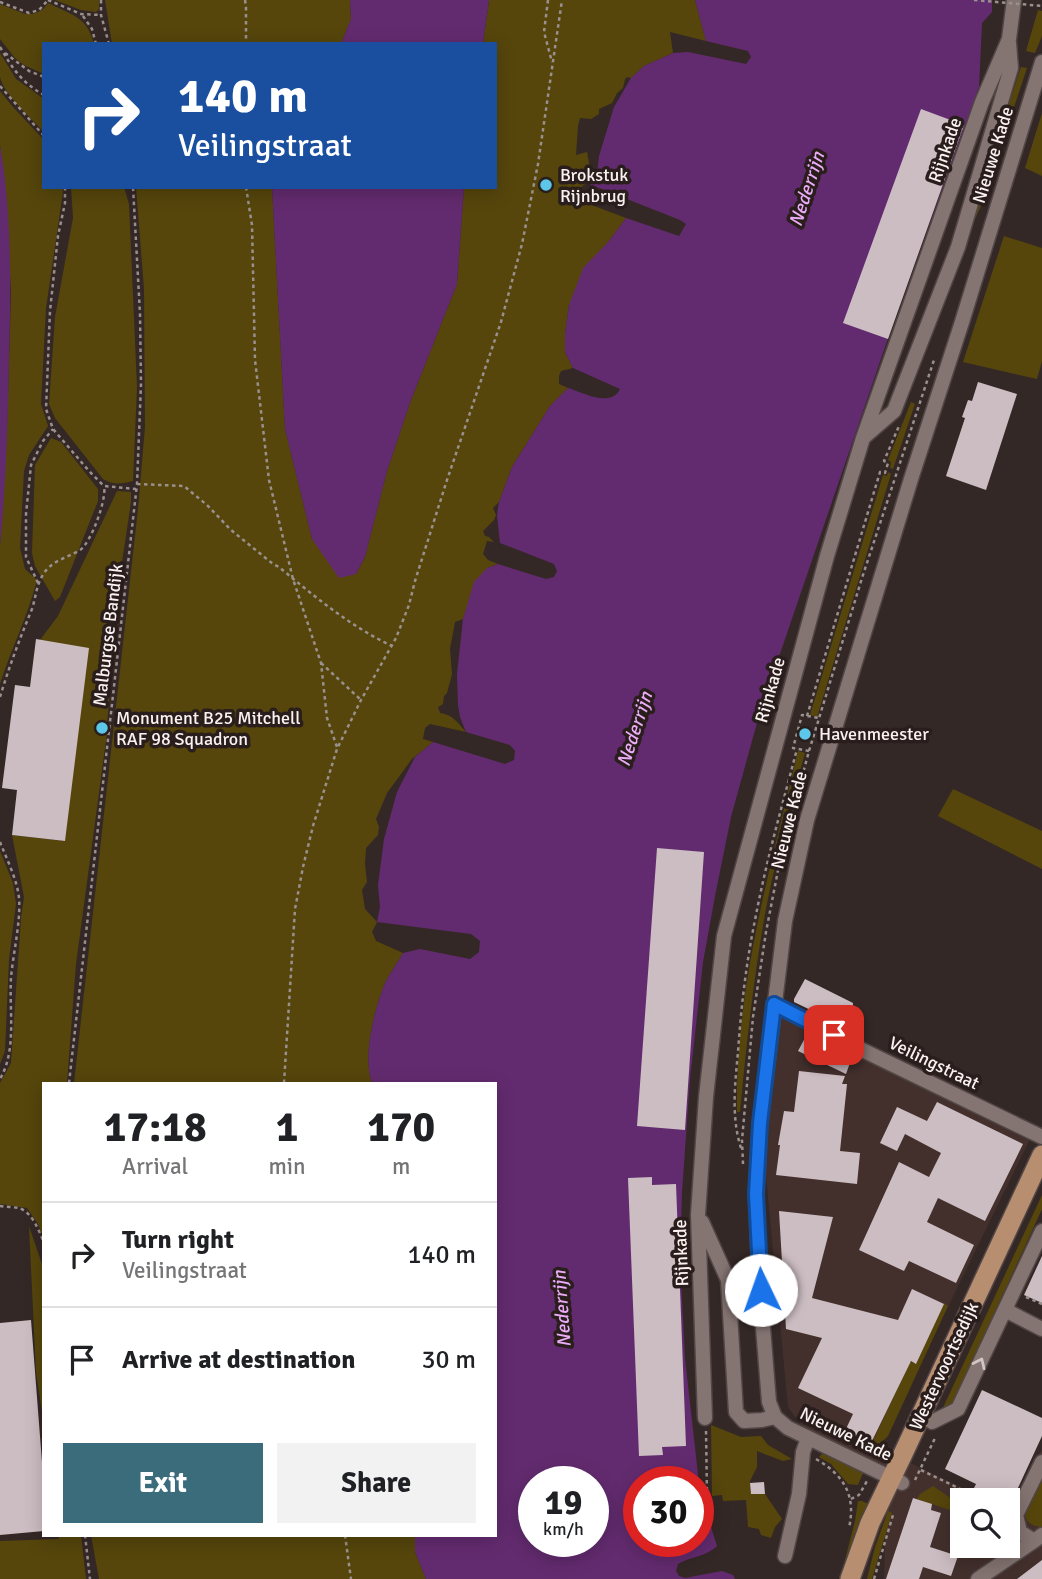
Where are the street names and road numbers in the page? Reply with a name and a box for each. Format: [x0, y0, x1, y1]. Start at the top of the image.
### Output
street label: Nieuwe Kade [968, 104, 1018, 206]
street label: Rijnkade [924, 115, 966, 185]
street label: Malburgse Bandijk [88, 563, 128, 707]
street label: Rijnkade [750, 655, 790, 725]
street label: Nieuwe Kade [766, 769, 812, 871]
street label: Veilingstraat [885, 1032, 983, 1094]
street label: Rijnkade [669, 1219, 693, 1287]
street label: Westervoortsedijk [905, 1298, 983, 1434]
street label: Nieuwe Kade [796, 1402, 896, 1466]

